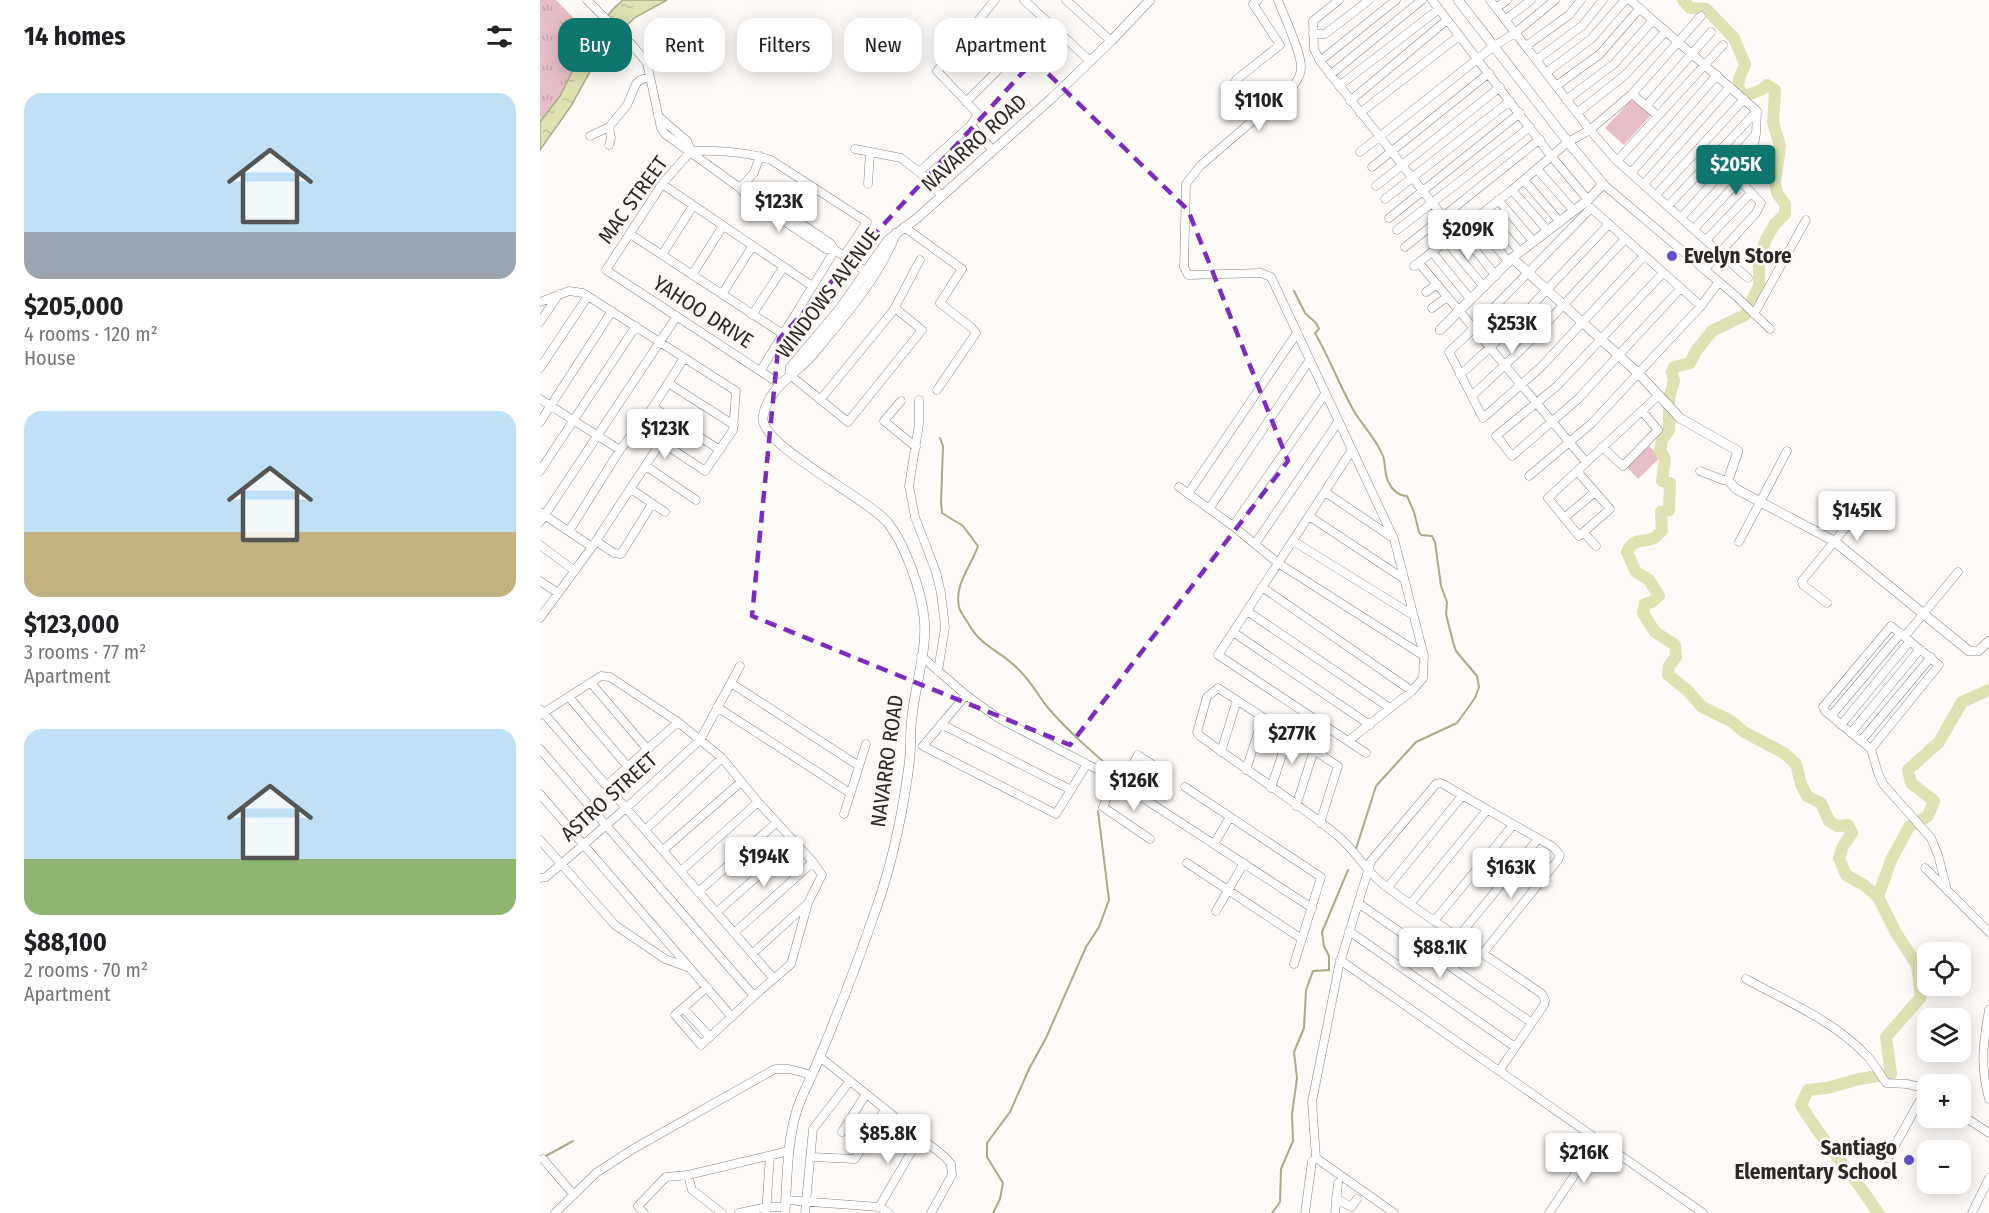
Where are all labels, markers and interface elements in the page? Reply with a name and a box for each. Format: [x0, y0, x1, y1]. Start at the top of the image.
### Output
chip: Buy [558, 18, 632, 72]
chip: Rent [644, 18, 725, 72]
chip: Filters [737, 18, 832, 72]
chip: New [844, 18, 922, 72]
chip: Apartment [934, 18, 1067, 72]
icon: filters [483, 20, 516, 53]
text: 14 homes [24, 21, 126, 52]
pin: $110K [1217, 81, 1301, 132]
text: $110K [1235, 88, 1283, 112]
street label: NAVARRO ROAD [916, 89, 1032, 197]
icon: home [216, 132, 324, 240]
pin: $205K [1694, 145, 1778, 196]
street label: MAC STREET [593, 151, 674, 249]
text: $205K [1710, 152, 1762, 176]
pin: $123K [737, 182, 821, 233]
text: $123K [755, 189, 803, 213]
pin: $209K [1426, 210, 1510, 261]
text: $209K [1442, 217, 1494, 241]
street label: WINDOWS AVENUE [771, 223, 886, 363]
place label: Evelyn Store [1684, 243, 1792, 269]
marker: Evelyn Store [1665, 249, 1679, 263]
street label: YAHOO DRIVE [648, 270, 758, 354]
text: $205,000 [24, 291, 124, 322]
pin: $253K [1470, 304, 1554, 355]
text: $253K [1487, 311, 1537, 335]
text: 4 rooms · 120 m² [24, 322, 158, 346]
text: House [24, 346, 76, 370]
pin: $123K [623, 409, 707, 460]
text: $123K [641, 416, 689, 440]
icon: home [216, 450, 324, 558]
pin: $145K [1815, 491, 1899, 542]
text: $145K [1832, 498, 1882, 522]
text: $123,000 [24, 609, 119, 640]
text: 3 rooms · 77 m² [24, 640, 146, 664]
text: Apartment [24, 664, 111, 688]
street label: NAVARRO ROAD [865, 693, 909, 829]
pin: $277K [1250, 714, 1334, 765]
text: $277K [1268, 721, 1316, 745]
street label: ASTRO STREET [555, 747, 663, 847]
pin: $126K [1092, 761, 1176, 812]
icon: home [216, 768, 324, 876]
text: $126K [1109, 768, 1159, 792]
pin: $194K [722, 837, 806, 888]
text: $194K [739, 844, 789, 868]
pin: $163K [1469, 848, 1553, 899]
text: $163K [1486, 855, 1536, 879]
text: $88,100 [24, 927, 107, 958]
pin: $88.1K [1391, 928, 1489, 979]
text: $88.1K [1413, 935, 1467, 959]
map controls [1917, 942, 1971, 1194]
button: locate [1917, 942, 1971, 996]
text: 2 rooms · 70 m² [24, 958, 148, 982]
text: Apartment [24, 982, 111, 1006]
button: layers [1917, 1008, 1971, 1062]
button: + [1917, 1074, 1971, 1128]
pin: $85.8K [839, 1114, 937, 1165]
text: $85.8K [859, 1121, 917, 1145]
pin: $216K [1542, 1133, 1626, 1184]
place label: Santiago Elementary School [1734, 1135, 1897, 1185]
text: $216K [1559, 1140, 1609, 1164]
button: − [1917, 1140, 1971, 1194]
marker: Santiago Elementary School [1902, 1153, 1916, 1167]

